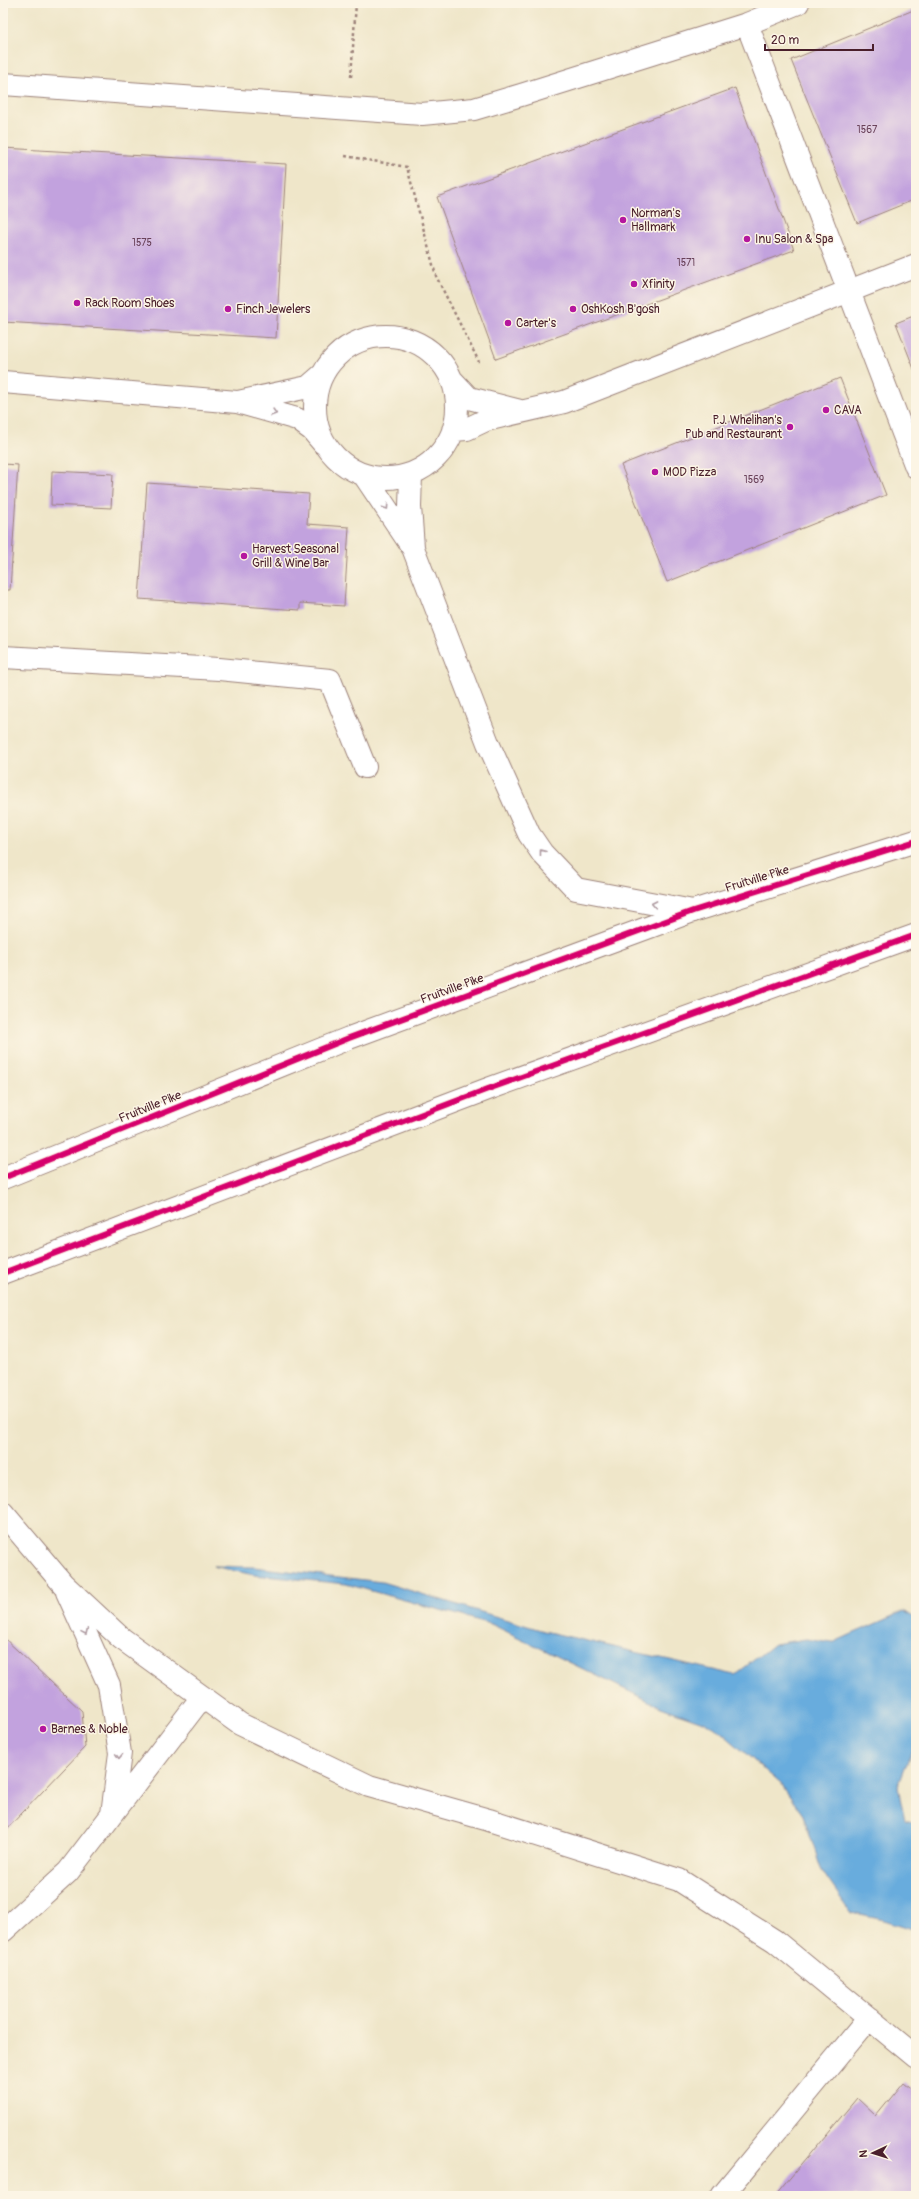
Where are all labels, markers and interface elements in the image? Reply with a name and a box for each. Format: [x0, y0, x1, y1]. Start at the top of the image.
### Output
scale bar [765, 26, 873, 52]
text: 20 m [771, 33, 800, 48]
house number: 1567 [857, 124, 878, 136]
place label: Norman's Hallmark [631, 206, 681, 235]
marker: Norman's Hallmark [618, 215, 628, 225]
place label: Inu Salon & Spa [755, 232, 834, 247]
marker: Inu Salon & Spa [742, 234, 752, 244]
house number: 1575 [132, 237, 152, 249]
house number: 1571 [677, 257, 695, 269]
place label: Xfinity [642, 277, 675, 292]
marker: Xfinity [629, 279, 639, 289]
place label: Rack Room Shoes [85, 296, 175, 311]
marker: Rack Room Shoes [72, 298, 82, 308]
place label: Finch Jewelers [236, 302, 311, 317]
place label: OshKosh B'gosh [581, 302, 660, 317]
marker: Finch Jewelers [223, 304, 233, 314]
marker: OshKosh B'gosh [568, 304, 578, 314]
place label: Carter's [516, 316, 557, 331]
marker: Carter's [503, 318, 513, 328]
place label: CAVA [834, 403, 862, 418]
marker: CAVA [821, 405, 831, 415]
one-way arrow [270, 408, 277, 417]
place label: P.J. Whelihan's Pub and Restaurant [685, 413, 783, 442]
marker: P.J. Whelihan's Pub and Restaurant [785, 422, 795, 432]
place label: MOD Pizza [663, 465, 717, 480]
marker: MOD Pizza [650, 467, 660, 477]
house number: 1569 [744, 474, 764, 486]
one-way arrow [381, 503, 389, 510]
place label: Harvest Seasonal Grill & Wine Bar [252, 542, 339, 571]
marker: Harvest Seasonal Grill & Wine Bar [239, 551, 249, 561]
one-way arrow [540, 850, 547, 857]
street label: Fruitville Pike [723, 862, 791, 896]
one-way arrow [651, 900, 657, 909]
street label: Fruitville Pike [418, 971, 486, 1007]
street label: Fruitville Pike [117, 1088, 183, 1126]
one-way arrow [80, 1628, 88, 1635]
place label: Barnes & Noble [51, 1722, 128, 1737]
marker: Barnes & Noble [38, 1724, 48, 1734]
one-way arrow [115, 1753, 124, 1759]
north arrow [853, 2133, 893, 2173]
text: N [857, 2149, 870, 2158]

